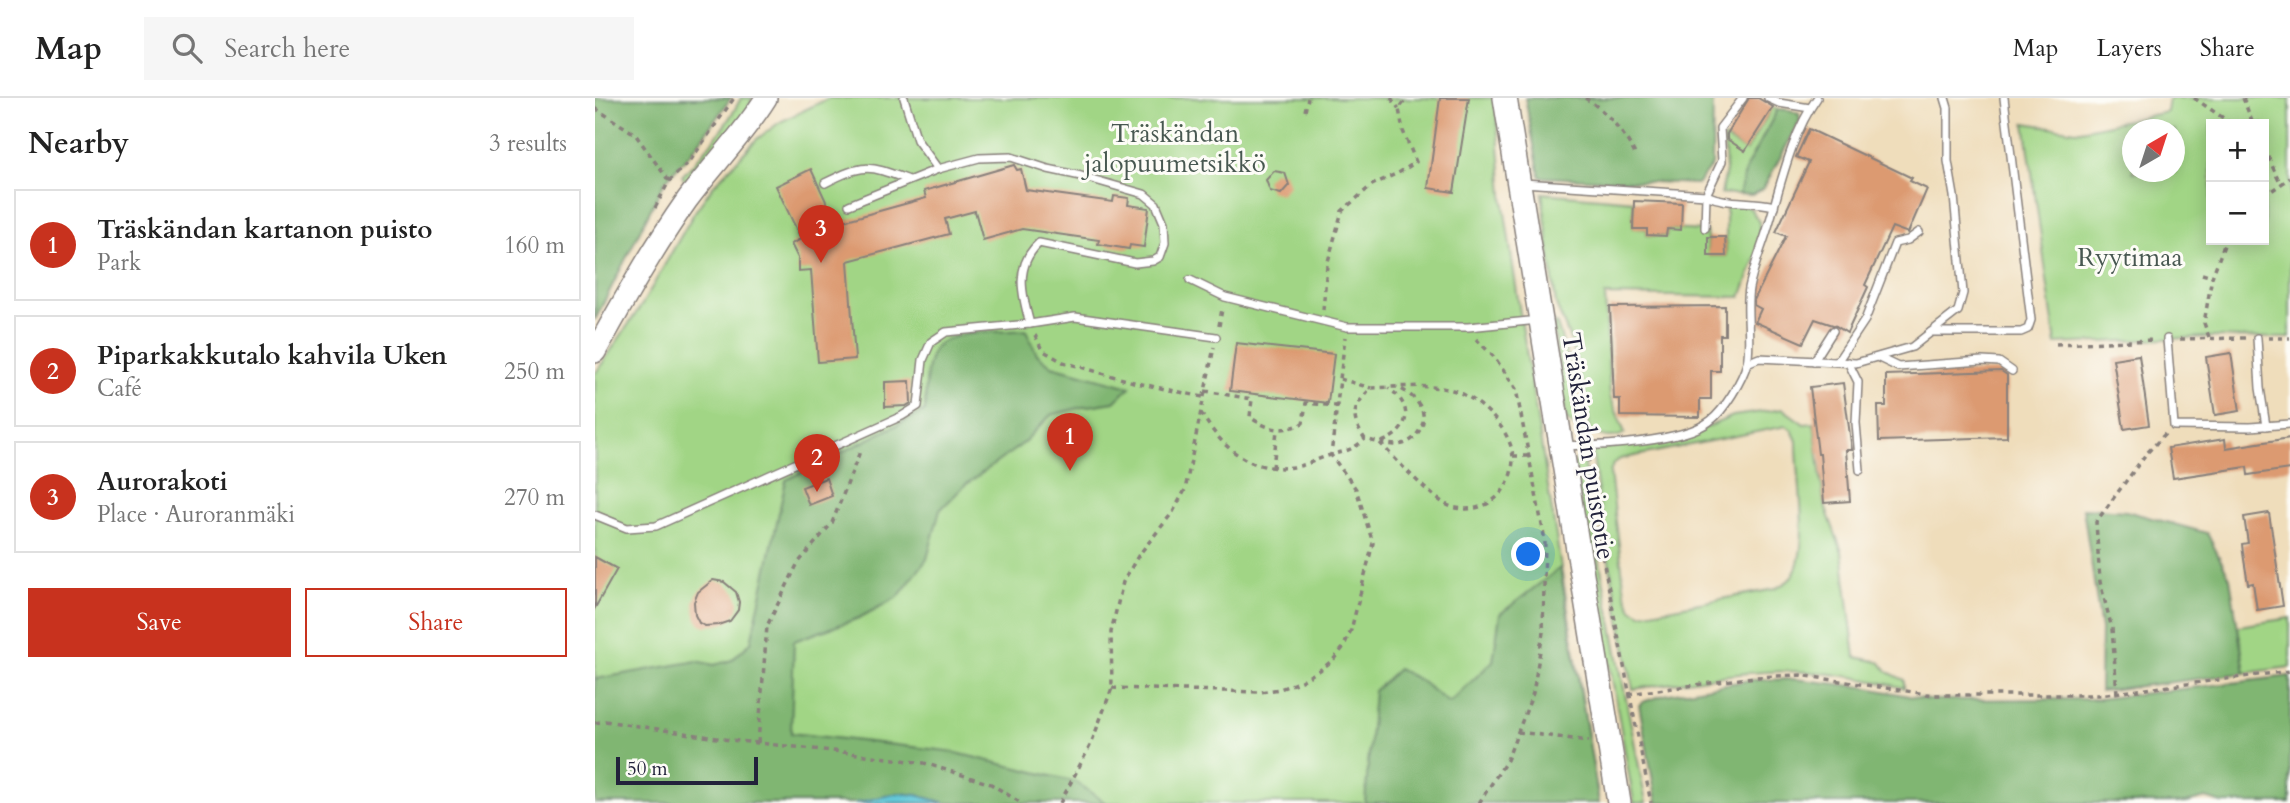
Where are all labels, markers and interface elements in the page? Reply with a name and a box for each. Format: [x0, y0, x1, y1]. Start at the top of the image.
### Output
search box [144, 17, 634, 80]
text: Map [35, 26, 102, 71]
icon: search [168, 29, 206, 67]
text: Search here [224, 31, 350, 66]
text: Map [2013, 32, 2059, 65]
text: Layers [2097, 32, 2162, 65]
text: Share [2200, 32, 2255, 65]
park label: Träskändan jalopuumetsikkö [1080, 116, 1266, 181]
north arrow [2122, 119, 2185, 182]
map controls [2206, 119, 2269, 245]
button: + [2206, 119, 2269, 182]
text: Nearby [28, 123, 129, 164]
text: 3 results [489, 128, 567, 159]
button: − [2206, 182, 2269, 245]
pin: 3 [798, 205, 844, 263]
text: Träskändan kartanon puisto [97, 212, 432, 247]
text: 1 [47, 230, 59, 261]
text: 160 m [504, 230, 565, 261]
park label: Ryytimaa [2077, 240, 2183, 275]
text: Park [97, 247, 141, 278]
street label: Träskändan puistotie [1553, 330, 1624, 562]
text: Piparkakkutalo kahvila Uken [97, 338, 447, 373]
text: 2 [47, 356, 59, 387]
text: 250 m [504, 356, 565, 387]
text: Café [97, 373, 142, 404]
pin: 1 [1047, 413, 1093, 471]
pin: 2 [794, 434, 840, 492]
text: Aurorakoti [97, 464, 228, 499]
text: 3 [47, 482, 59, 513]
text: 270 m [504, 482, 565, 513]
text: Place · Auroranmäki [97, 499, 295, 530]
your location [1511, 537, 1545, 571]
button: Save [28, 588, 291, 657]
button: Share [305, 588, 567, 657]
scale bar [616, 754, 758, 786]
text: 50 m [627, 756, 668, 782]

